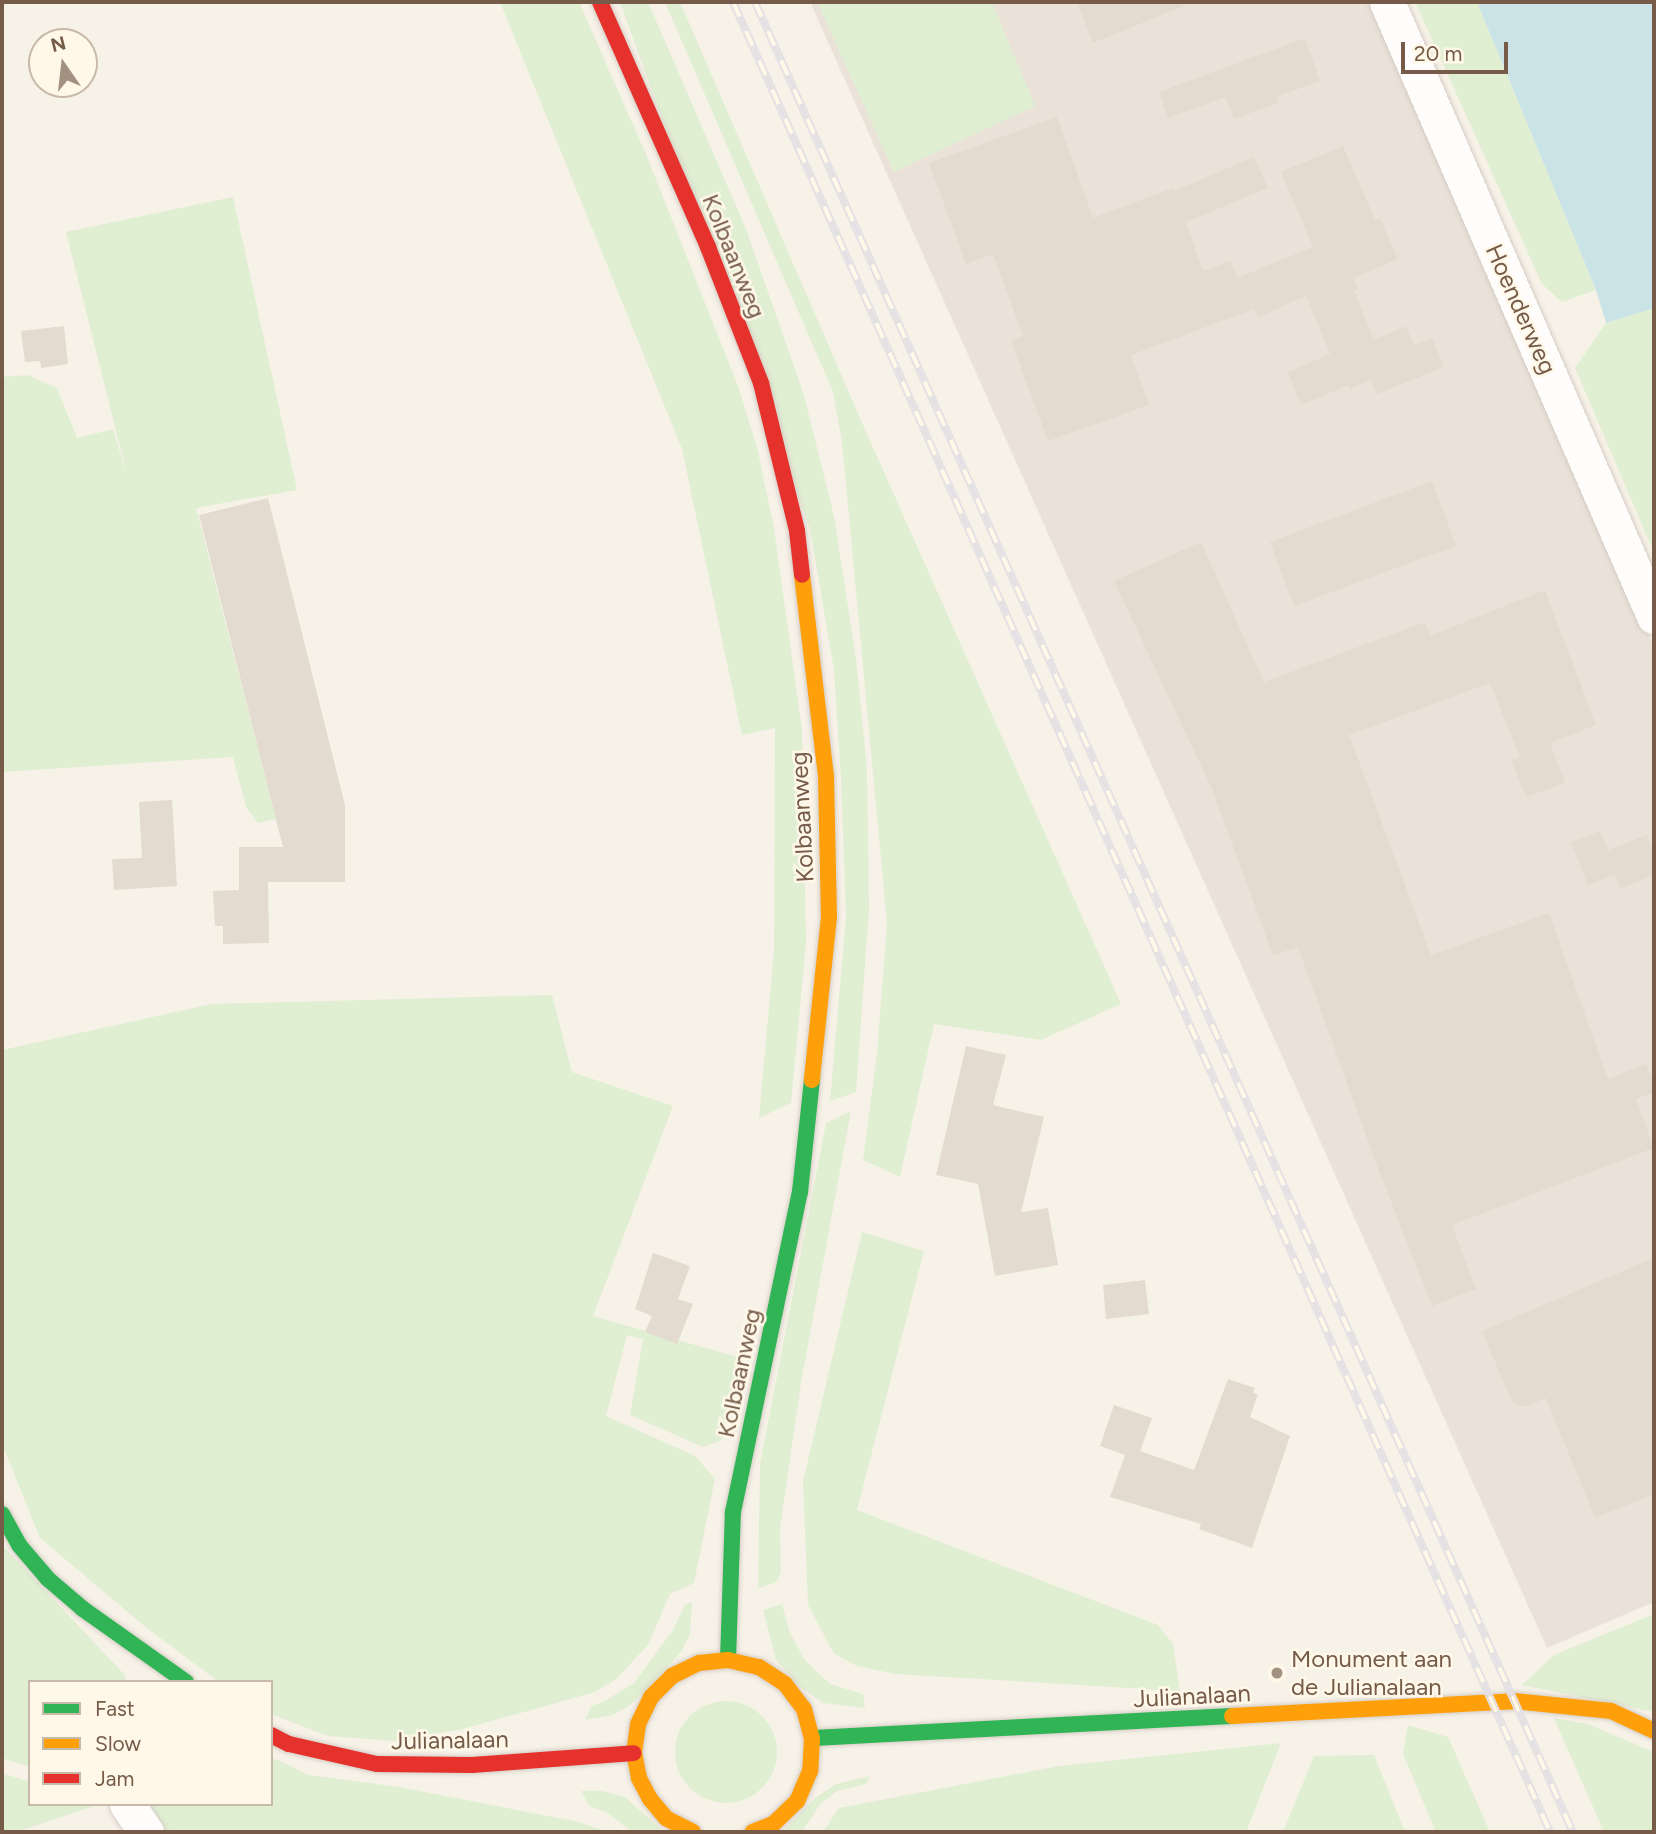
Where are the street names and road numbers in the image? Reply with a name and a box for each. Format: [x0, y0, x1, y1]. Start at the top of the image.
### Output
street label: Kolbaanweg [696, 190, 772, 322]
street label: Hoenderweg [1479, 239, 1563, 379]
street label: Kolbaanweg [784, 751, 820, 883]
street label: Kolbaanweg [711, 1306, 767, 1440]
street label: Julianalaan [1133, 1679, 1251, 1713]
street label: Julianalaan [391, 1725, 509, 1755]

